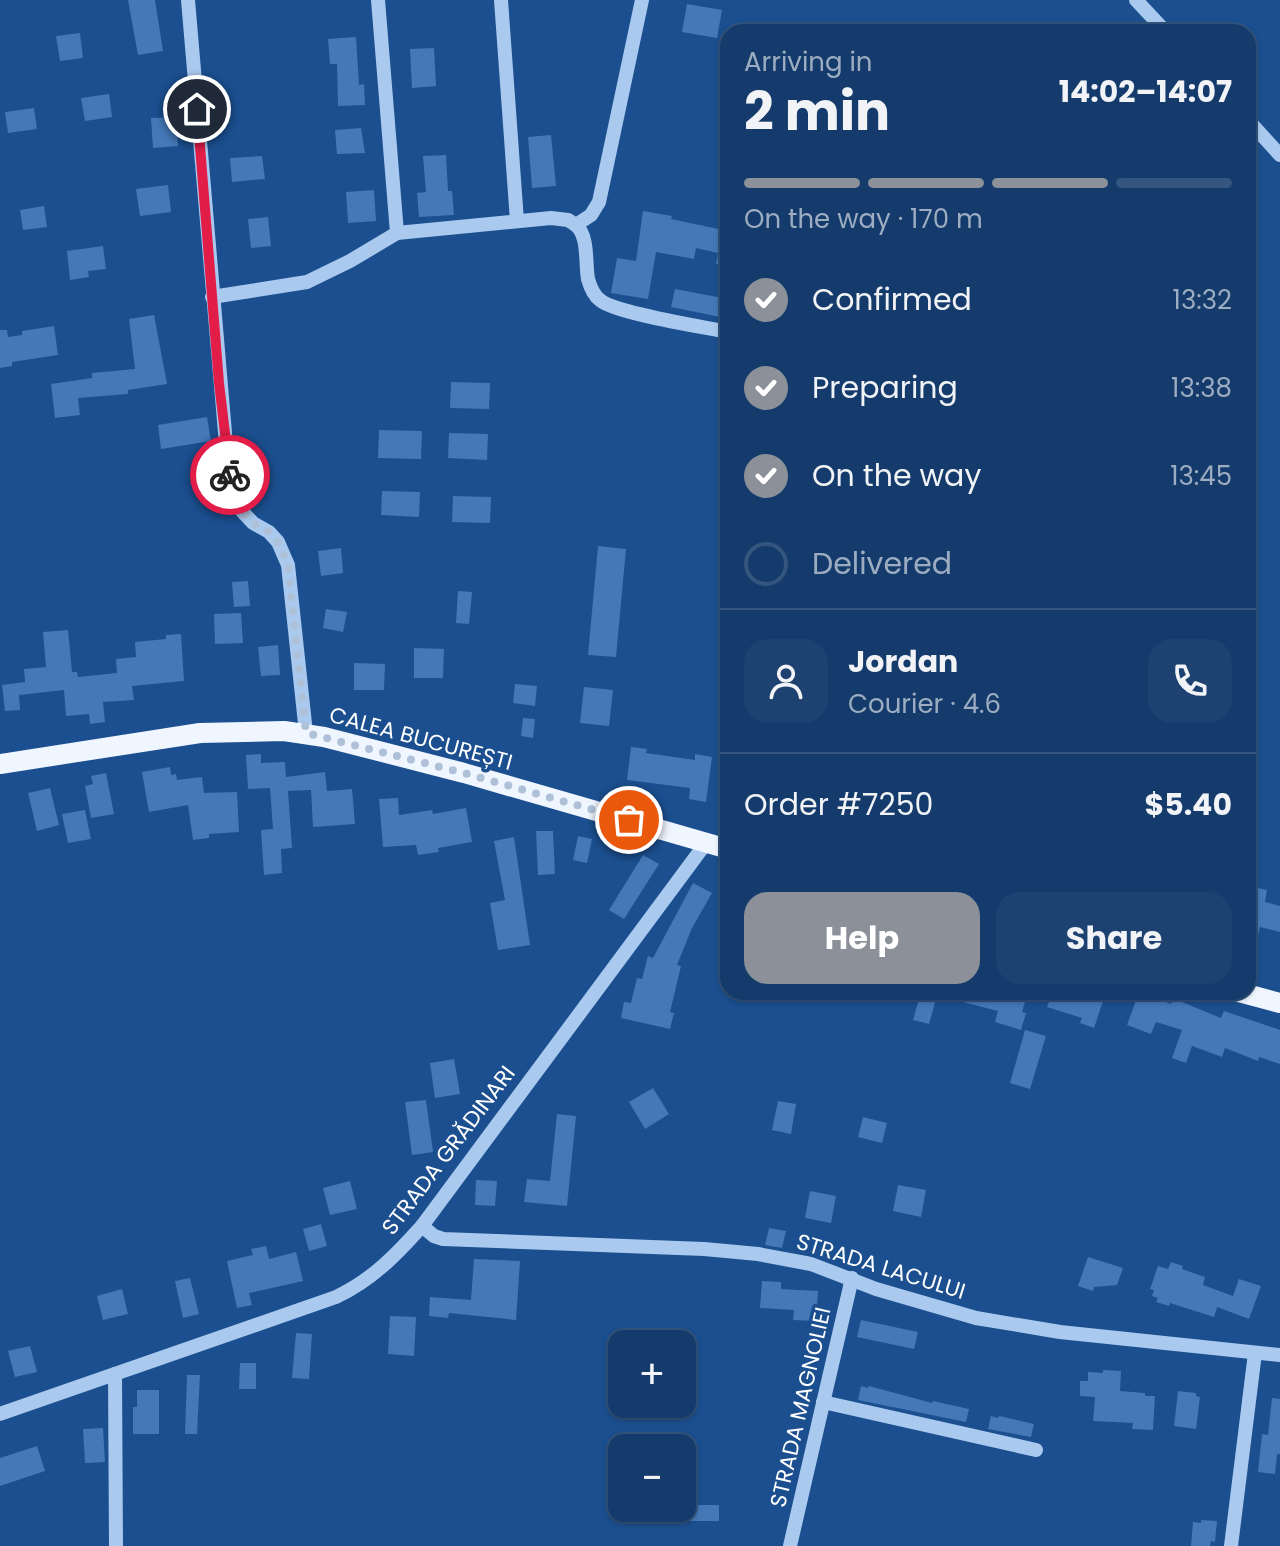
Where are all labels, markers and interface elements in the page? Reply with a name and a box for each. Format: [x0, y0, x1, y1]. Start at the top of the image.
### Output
text: Arriving in [744, 44, 873, 80]
text: 14:02–14:07 [1059, 70, 1232, 113]
pin [163, 75, 231, 143]
text: 2 min [744, 75, 890, 148]
icon: home [175, 87, 219, 131]
text: On the way · 170 m [744, 201, 983, 237]
icon: check [744, 278, 788, 322]
text: Confirmed [812, 278, 972, 321]
text: 13:32 [1173, 282, 1232, 318]
icon: check [744, 366, 788, 410]
text: Preparing [812, 366, 958, 409]
text: 13:38 [1171, 370, 1232, 406]
courier [190, 435, 270, 515]
icon: bike [208, 453, 252, 497]
icon: check [744, 454, 788, 498]
text: On the way [812, 454, 981, 497]
text: 13:45 [1170, 458, 1232, 494]
text: Delivered [812, 542, 952, 585]
button: person [744, 639, 828, 723]
button: phone [1148, 639, 1232, 723]
text: Jordan [848, 640, 958, 683]
text: Courier · 4.6 [848, 686, 1001, 722]
street label: CALEA BUCUREȘTI [326, 699, 516, 778]
text: Order #7250 [744, 783, 933, 826]
text: $5.40 [1144, 783, 1232, 826]
pin [595, 786, 663, 854]
icon: bag [607, 798, 651, 842]
button: Help [744, 892, 980, 984]
button: Share [996, 892, 1232, 984]
street label: STRADA GRĂDINARI [374, 1059, 522, 1241]
street label: STRADA LACULUI [793, 1226, 969, 1307]
street label: STRADA MAGNOLIEI [762, 1304, 839, 1510]
map controls [608, 1330, 696, 1522]
button: + [608, 1330, 696, 1418]
button: − [608, 1434, 696, 1522]

